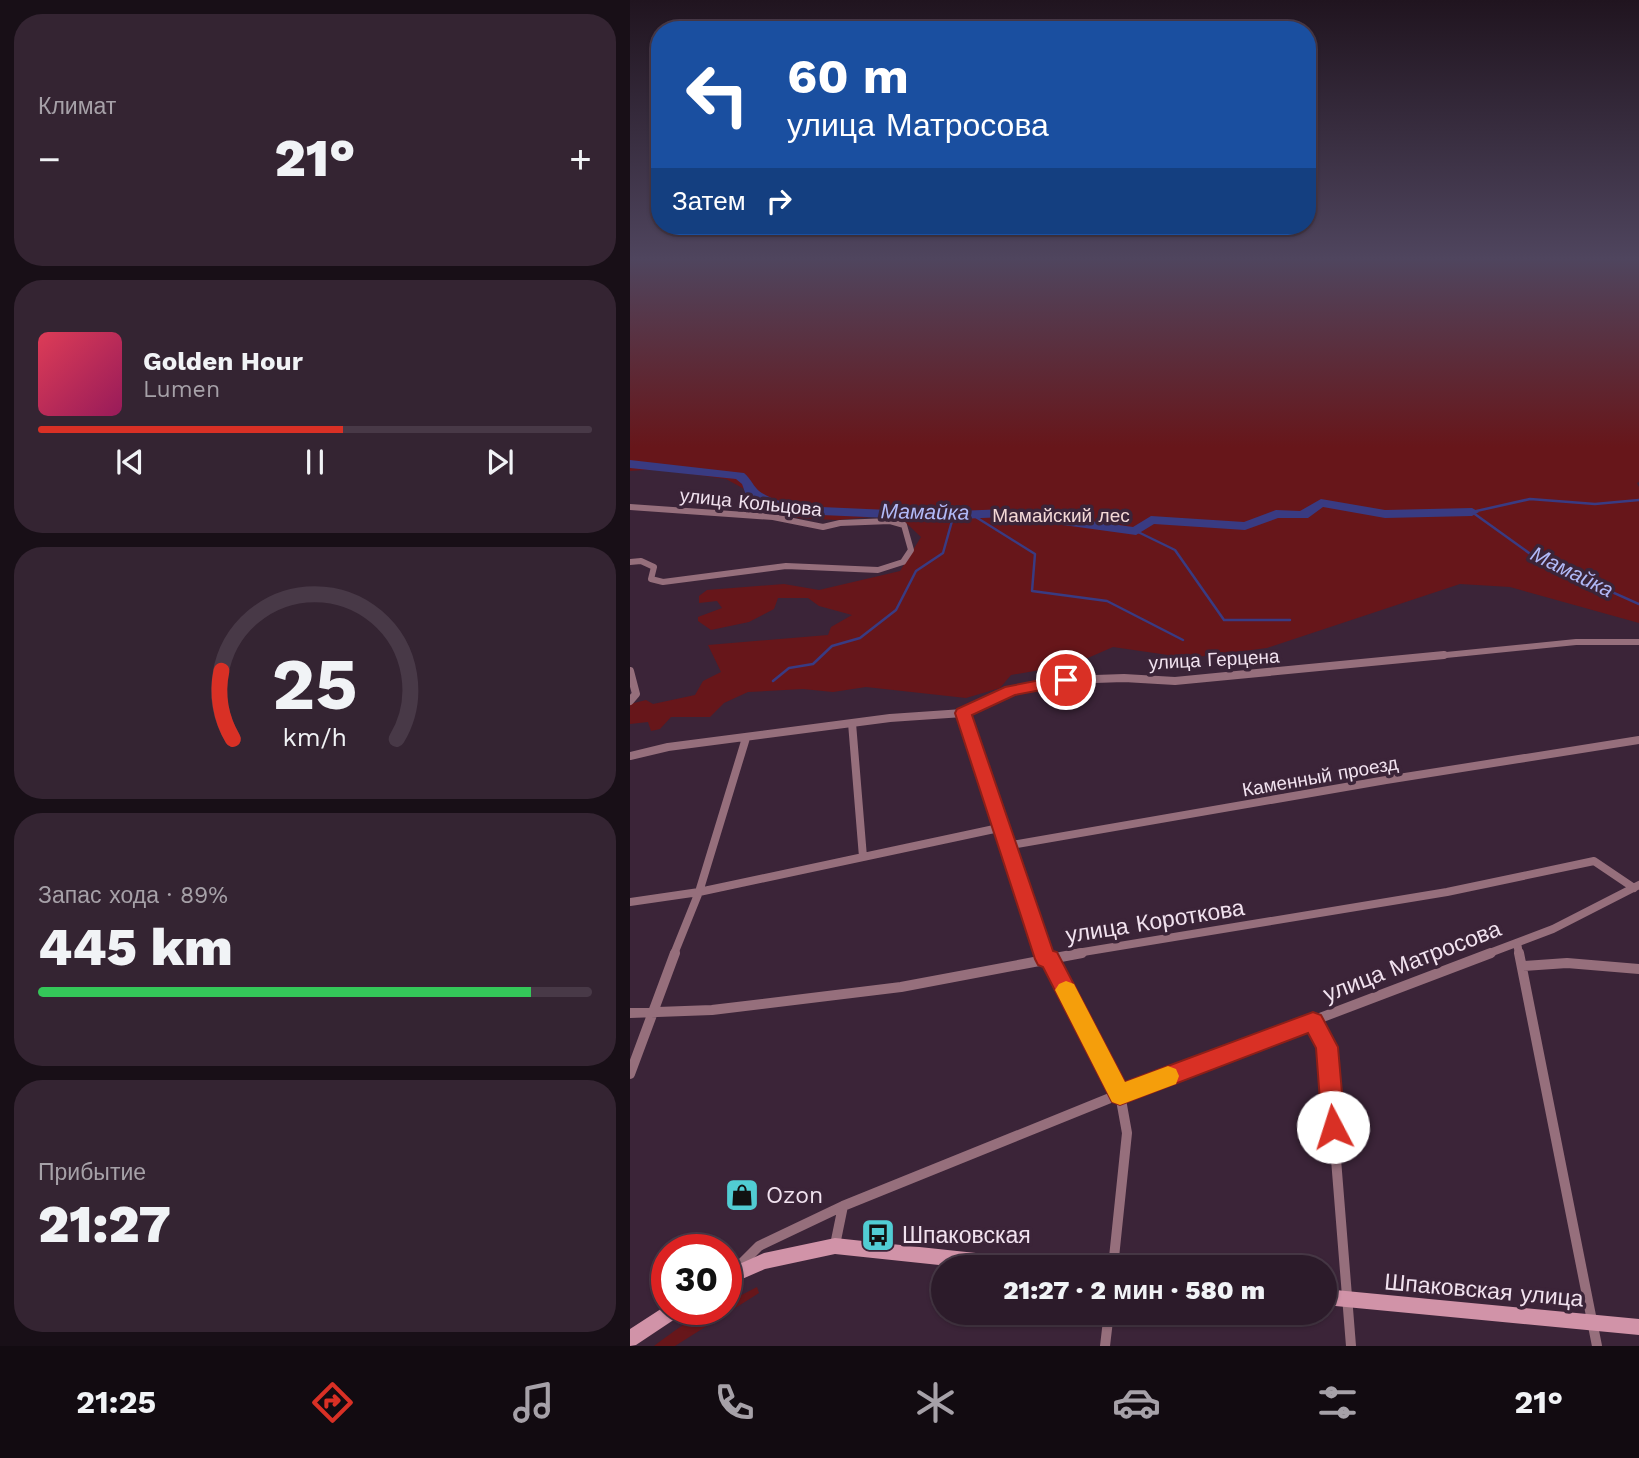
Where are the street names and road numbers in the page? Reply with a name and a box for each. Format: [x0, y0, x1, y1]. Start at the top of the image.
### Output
street label: улица Кольцова [679, 484, 823, 521]
street label: улица Герцена [1148, 645, 1281, 674]
street label: Каменный проезд [1240, 751, 1400, 802]
street label: улица Короткова [1064, 894, 1247, 949]
street label: улица Матросова [1319, 915, 1505, 1008]
street label: Шпаковская улица [1383, 1268, 1585, 1313]

